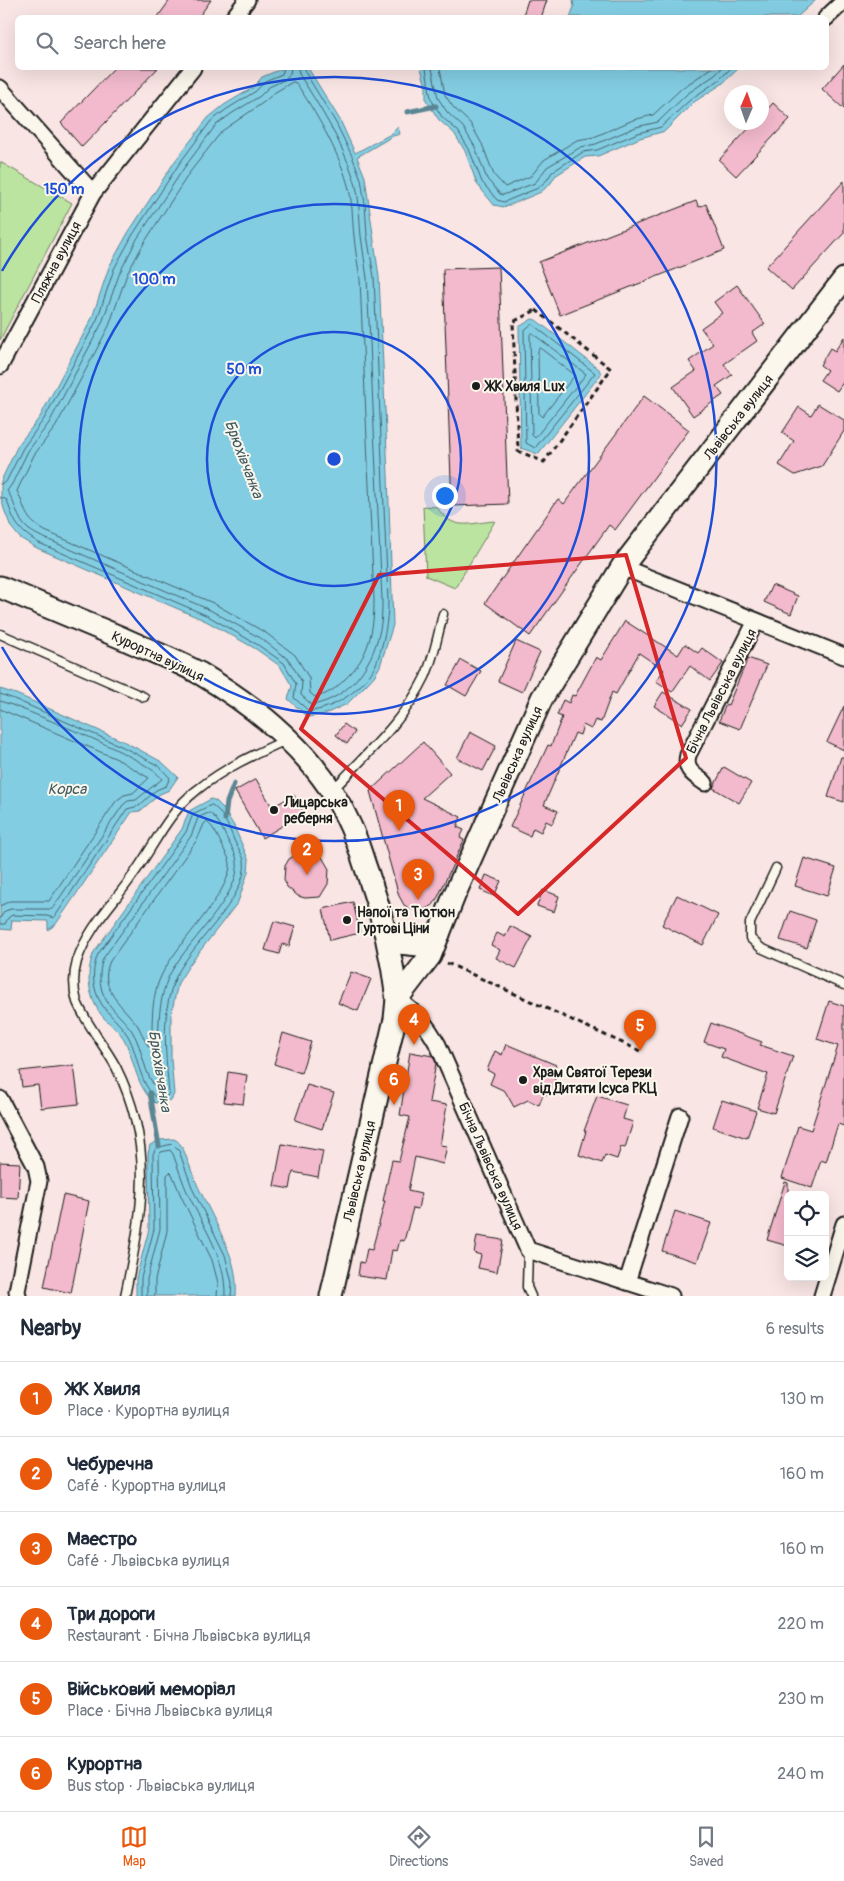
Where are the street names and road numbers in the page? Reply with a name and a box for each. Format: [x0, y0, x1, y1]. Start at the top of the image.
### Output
street label: Пляжна вулиця [28, 219, 85, 306]
street label: Львівська вулиця [699, 371, 777, 464]
street label: Бічна Львівська вулиця [683, 626, 760, 756]
street label: Курортна вулиця [109, 628, 207, 685]
street label: Львівська вулиця [488, 704, 546, 806]
street label: Бічна Львівська вулиця [455, 1100, 526, 1233]
street label: Львівська вулиця [339, 1119, 379, 1224]

